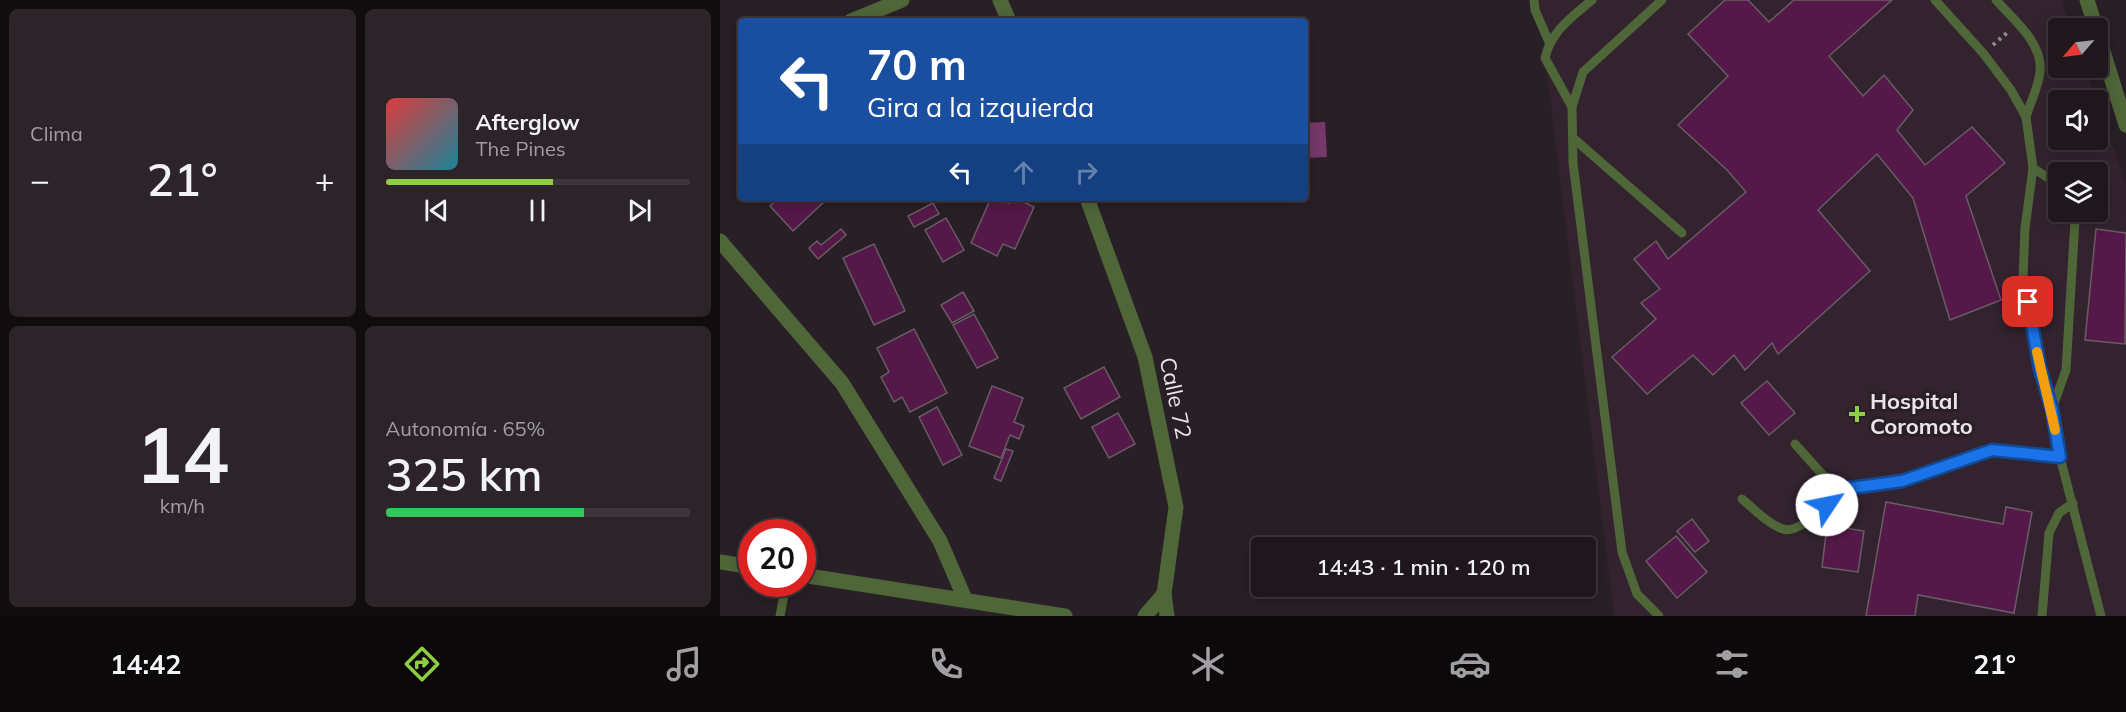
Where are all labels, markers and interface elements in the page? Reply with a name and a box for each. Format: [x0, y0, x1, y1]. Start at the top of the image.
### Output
north arrow [2048, 18, 2108, 78]
map controls [2048, 18, 2108, 222]
text: 70 m [867, 38, 967, 91]
icon: left [768, 42, 846, 120]
text: Gira a la izquierda [867, 90, 1094, 124]
button: sound [2048, 90, 2108, 150]
text: Afterglow [476, 108, 580, 136]
text: Clima [30, 121, 83, 146]
text: The Pines [476, 136, 566, 161]
text: 21° [147, 151, 218, 207]
icon: left [944, 156, 977, 189]
icon: ahead [1007, 156, 1040, 189]
icon: right [1070, 156, 1103, 189]
text: − [30, 159, 50, 200]
text: + [315, 159, 334, 200]
button: layers [2048, 162, 2108, 222]
icon: previous [420, 194, 453, 227]
icon: pause [521, 194, 554, 227]
icon: next [623, 194, 656, 227]
pin [2002, 276, 2053, 327]
icon: arrive [2011, 285, 2044, 318]
street label: Calle 72 [1154, 355, 1198, 441]
place label: Hospital Coromoto [1870, 387, 1973, 440]
text: 14 [135, 405, 229, 503]
marker: Hospital Coromoto [1848, 405, 1866, 423]
text: Autonomía · 65% [386, 416, 545, 441]
text: 325 km [386, 446, 542, 502]
position arrow [1795, 473, 1859, 537]
text: km/h [160, 493, 205, 518]
speed limit sign: 20 [738, 519, 816, 597]
text: 14:43 · 1 min · 120 m [1316, 553, 1531, 581]
icon: directions [401, 643, 443, 685]
icon: music [663, 643, 705, 685]
icon: phone [925, 643, 967, 685]
icon: climate [1187, 643, 1229, 685]
icon: car [1449, 643, 1491, 685]
icon: filters [1711, 643, 1753, 685]
text: 14:42 [110, 647, 181, 681]
text: 21° [1973, 647, 2016, 681]

